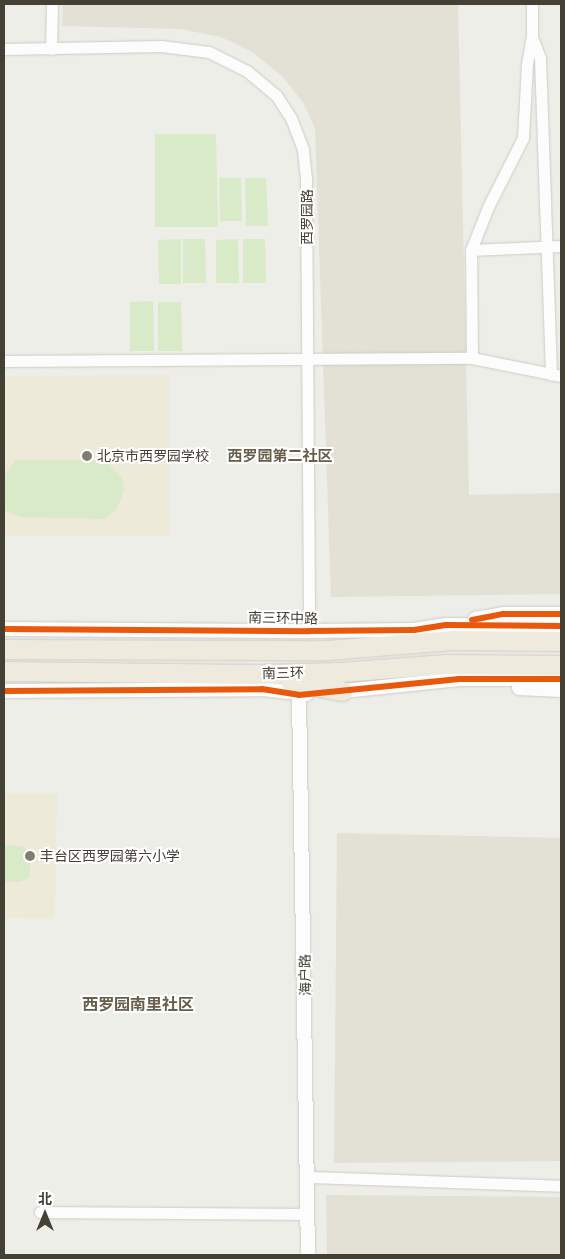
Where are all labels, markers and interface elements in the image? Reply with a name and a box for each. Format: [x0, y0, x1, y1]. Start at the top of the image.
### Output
street label: 西罗园路 [299, 189, 315, 245]
district label: 西罗园第二社区 [228, 447, 332, 465]
place label: 北京市西罗园学校 [97, 448, 209, 464]
marker: 北京市西罗园学校 [81, 450, 93, 462]
street label: 南三环中路 [248, 609, 318, 627]
street label: 南三环 [262, 664, 304, 682]
place label: 丰台区西罗园第六小学 [40, 848, 180, 864]
marker: 丰台区西罗园第六小学 [24, 850, 36, 862]
street label: 海户路 [296, 954, 314, 996]
district label: 西罗园南里社区 [82, 995, 194, 1015]
north arrow [20, 1189, 70, 1239]
text: 北 [38, 1191, 52, 1207]

